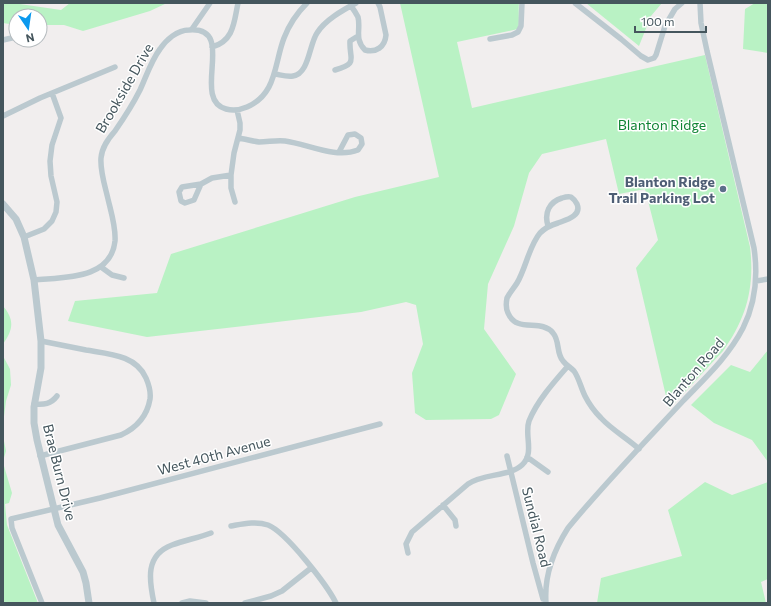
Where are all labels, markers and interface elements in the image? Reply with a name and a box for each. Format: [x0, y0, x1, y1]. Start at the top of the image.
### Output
north arrow [8, 8, 48, 48]
scale bar [635, 8, 706, 34]
text: 100 m [641, 14, 675, 28]
text: N [25, 31, 36, 45]
street label: Brookside Drive [91, 40, 157, 136]
park label: Blanton Ridge [618, 116, 706, 133]
place label: Blanton Ridge Trail Parking Lot [608, 173, 715, 206]
marker: Blanton Ridge Trail Parking Lot [718, 184, 728, 194]
street label: Blanton Road [659, 334, 727, 410]
street label: Brae Burn Drive [40, 422, 80, 522]
street label: West 40th Avenue [156, 432, 272, 478]
street label: Sundial Road [519, 485, 555, 569]

